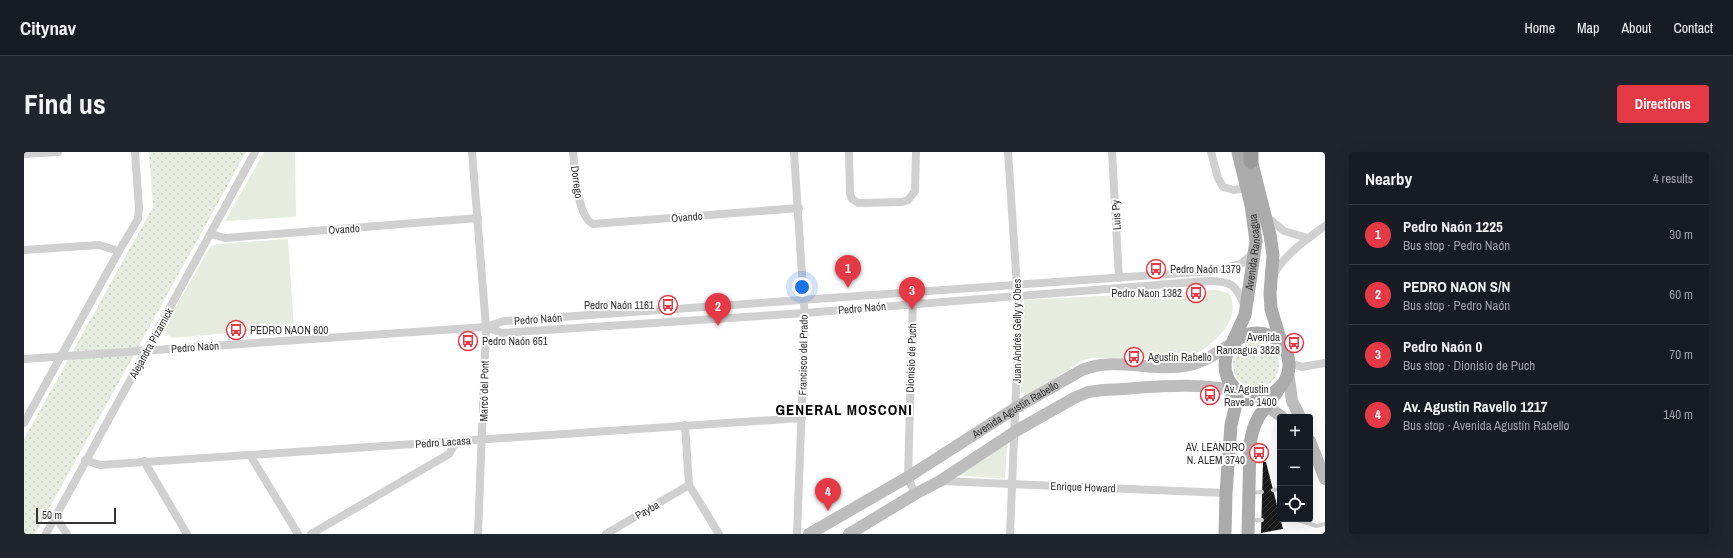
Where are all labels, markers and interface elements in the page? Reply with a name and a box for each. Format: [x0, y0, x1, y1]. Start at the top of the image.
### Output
text: Citynav [20, 15, 76, 41]
text: Home [1524, 19, 1555, 37]
text: Map [1577, 19, 1599, 37]
text: About [1621, 19, 1651, 37]
text: Contact [1673, 19, 1713, 37]
text: Find us [24, 85, 106, 123]
button: Directions [1617, 85, 1709, 123]
street label: Dorrego [568, 165, 586, 199]
text: Nearby [1365, 167, 1412, 190]
text: 4 results [1653, 170, 1693, 187]
street label: Luis Py [1108, 199, 1124, 230]
street label: Ovando [671, 209, 703, 225]
street label: Avenida Rancagua [1242, 213, 1263, 292]
text: Pedro Naón 1225 [1403, 216, 1503, 237]
street label: Ovando [328, 221, 360, 237]
text: 1 [1375, 226, 1381, 243]
text: 30 m [1669, 226, 1693, 243]
text: Bus stop · Pedro Naón [1403, 237, 1510, 254]
pin: 1 [835, 255, 861, 288]
bus stop icon: Pedro Naón 1379 [1145, 258, 1167, 280]
place label: Pedro Naón 1379 [1170, 262, 1241, 276]
text: PEDRO NAON S/N [1403, 276, 1510, 297]
your location [792, 277, 812, 297]
pin: 3 [899, 277, 925, 310]
street label: Juan Andrés Gelly y Obes [1010, 278, 1024, 383]
bus stop icon: Pedro Naon 1382 [1185, 282, 1207, 304]
place label: Pedro Naon 1382 [1111, 286, 1182, 300]
text: 2 [1375, 286, 1381, 303]
text: 60 m [1669, 286, 1693, 303]
pin: 2 [705, 293, 731, 326]
bus stop icon: Pedro Naón 1161 [657, 294, 679, 316]
text: Bus stop · Pedro Naón [1403, 297, 1510, 314]
place label: Pedro Naón 1161 [584, 298, 654, 312]
street label: Pedro Naón [837, 299, 887, 317]
street label: Alejandra Pizarnick [125, 305, 176, 381]
street label: Pedro Naón [514, 310, 562, 328]
street label: Francisco del Prado [795, 315, 811, 395]
bus stop icon: PEDRO NAON 600 [225, 319, 247, 341]
place label: PEDRO NAON 600 [250, 323, 328, 337]
street label: Dionisio de Puch [903, 323, 919, 393]
bus stop icon: Pedro Naón 651 [457, 330, 479, 352]
place label: Avenida Rancagua 3828 [1216, 330, 1280, 357]
bus stop icon: Avenida Rancagua 3828 [1283, 332, 1305, 354]
place label: Pedro Naón 651 [482, 334, 548, 348]
text: Pedro Naón 0 [1403, 336, 1482, 357]
street label: Pedro Naón [171, 338, 219, 356]
bus stop icon: Agustin Rabello [1123, 346, 1145, 368]
text: 3 [1375, 346, 1381, 363]
text: 70 m [1669, 346, 1693, 363]
place label: Agustin Rabello [1147, 350, 1212, 364]
text: Bus stop · Dionisio de Puch [1403, 357, 1535, 374]
street label: Marcó del Pont [476, 360, 492, 421]
street label: Avenida Agustín Rabello [968, 378, 1061, 442]
place label: Av. Agustin Ravello 1400 [1223, 382, 1277, 409]
bus stop icon: Av. Agustin Ravello 1400 [1199, 384, 1221, 406]
text: Av. Agustin Ravello 1217 [1403, 396, 1548, 417]
district label: GENERAL MOSCONI [775, 399, 913, 420]
text: 4 [1375, 406, 1381, 423]
text: 140 m [1663, 406, 1693, 423]
map controls [1277, 414, 1313, 522]
button: + [1277, 414, 1313, 450]
text: Bus stop · Avenida Agustín Rabello [1403, 417, 1569, 434]
street label: Pedro Lacasa [415, 433, 471, 451]
place label: AV. LEANDRO N. ALEM 3740 [1185, 440, 1245, 467]
bus stop icon: AV. LEANDRO N. ALEM 3740 [1248, 442, 1270, 464]
button: − [1277, 450, 1313, 486]
pin: 4 [815, 478, 841, 511]
street label: Enrique Howard [1050, 479, 1116, 495]
button: locate [1277, 486, 1313, 522]
street label: Payba [632, 498, 662, 522]
scale bar [36, 506, 116, 525]
text: 50 m [42, 508, 62, 522]

